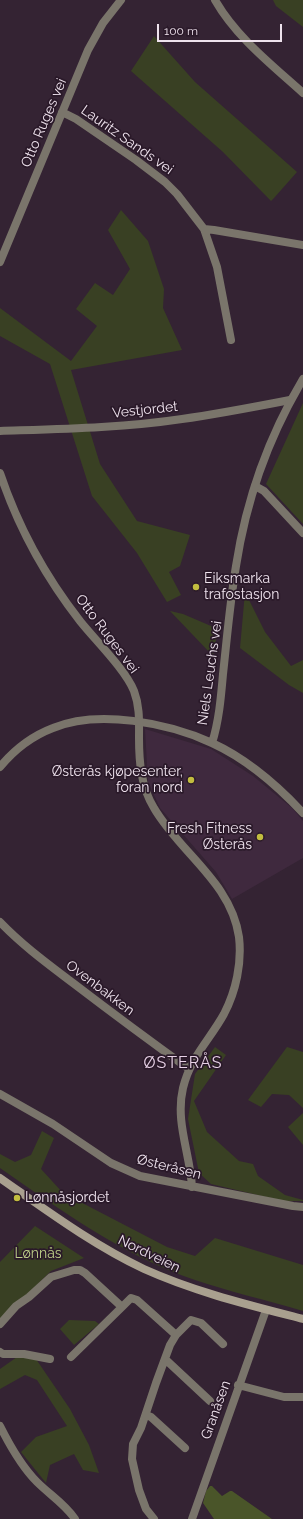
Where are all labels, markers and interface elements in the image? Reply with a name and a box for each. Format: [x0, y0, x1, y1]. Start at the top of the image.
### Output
scale bar [159, 16, 284, 42]
text: 100 m [164, 24, 198, 38]
street label: Otto Ruges vei [18, 76, 70, 170]
street label: Lauritz Sands vei [78, 102, 176, 178]
street label: Vestjordet [111, 398, 179, 422]
place label: Eiksmarka trafostasjon [204, 571, 279, 604]
marker: Eiksmarka trafostasjon [191, 582, 201, 592]
street label: Otto Ruges vei [72, 591, 142, 677]
street label: Niels Leuchs vei [194, 620, 226, 726]
place label: Østerås kjøpesenter, foran nord [52, 764, 183, 796]
marker: Østerås kjøpesenter, foran nord [186, 775, 196, 785]
place label: Fresh Fitness Østerås [167, 821, 252, 854]
marker: Fresh Fitness Østerås [255, 832, 265, 842]
street label: Ovenbakken [63, 957, 137, 1019]
district label: ØSTERÅS [144, 1053, 222, 1073]
street label: Østeråsen [135, 1151, 203, 1183]
place label: Lønnåsjordet [25, 1190, 110, 1206]
marker: Lønnåsjordet [12, 1193, 22, 1203]
street label: Nordveien [115, 1232, 183, 1276]
park label: Lønnås [14, 1246, 62, 1262]
street label: Granåsen [198, 1378, 234, 1442]

